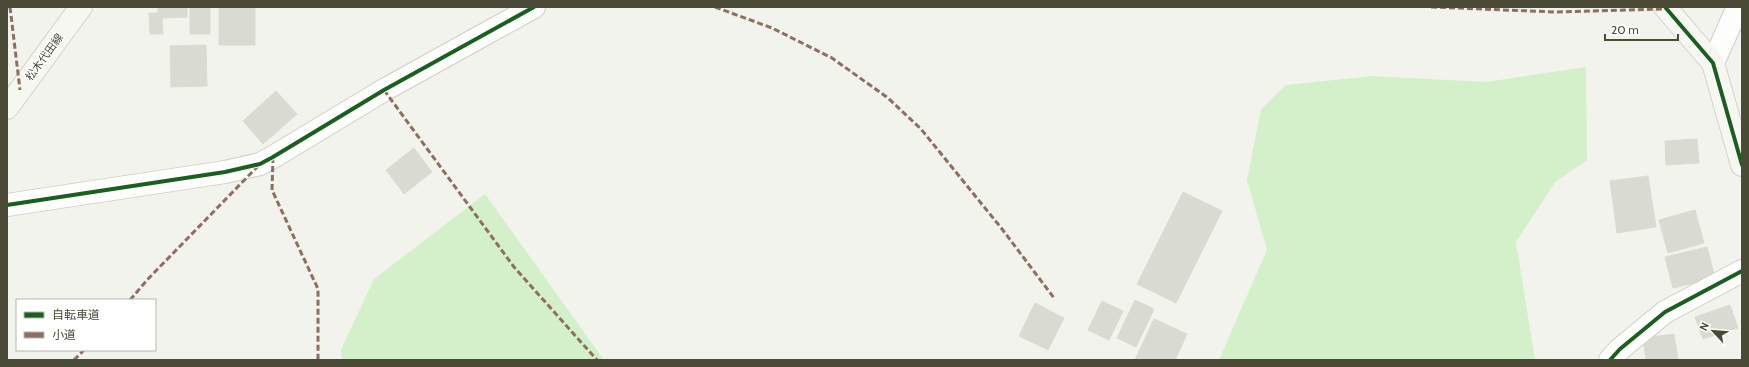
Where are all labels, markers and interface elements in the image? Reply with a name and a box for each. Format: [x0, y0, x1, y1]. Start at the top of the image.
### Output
scale bar [1605, 16, 1678, 42]
text: 20 m [1611, 22, 1639, 37]
street label: 松木代田線 [22, 31, 66, 83]
legend [16, 299, 156, 351]
text: 自転車道 [52, 307, 100, 322]
north arrow [1693, 311, 1733, 351]
text: N [1696, 320, 1712, 333]
text: 小道 [52, 327, 76, 342]

